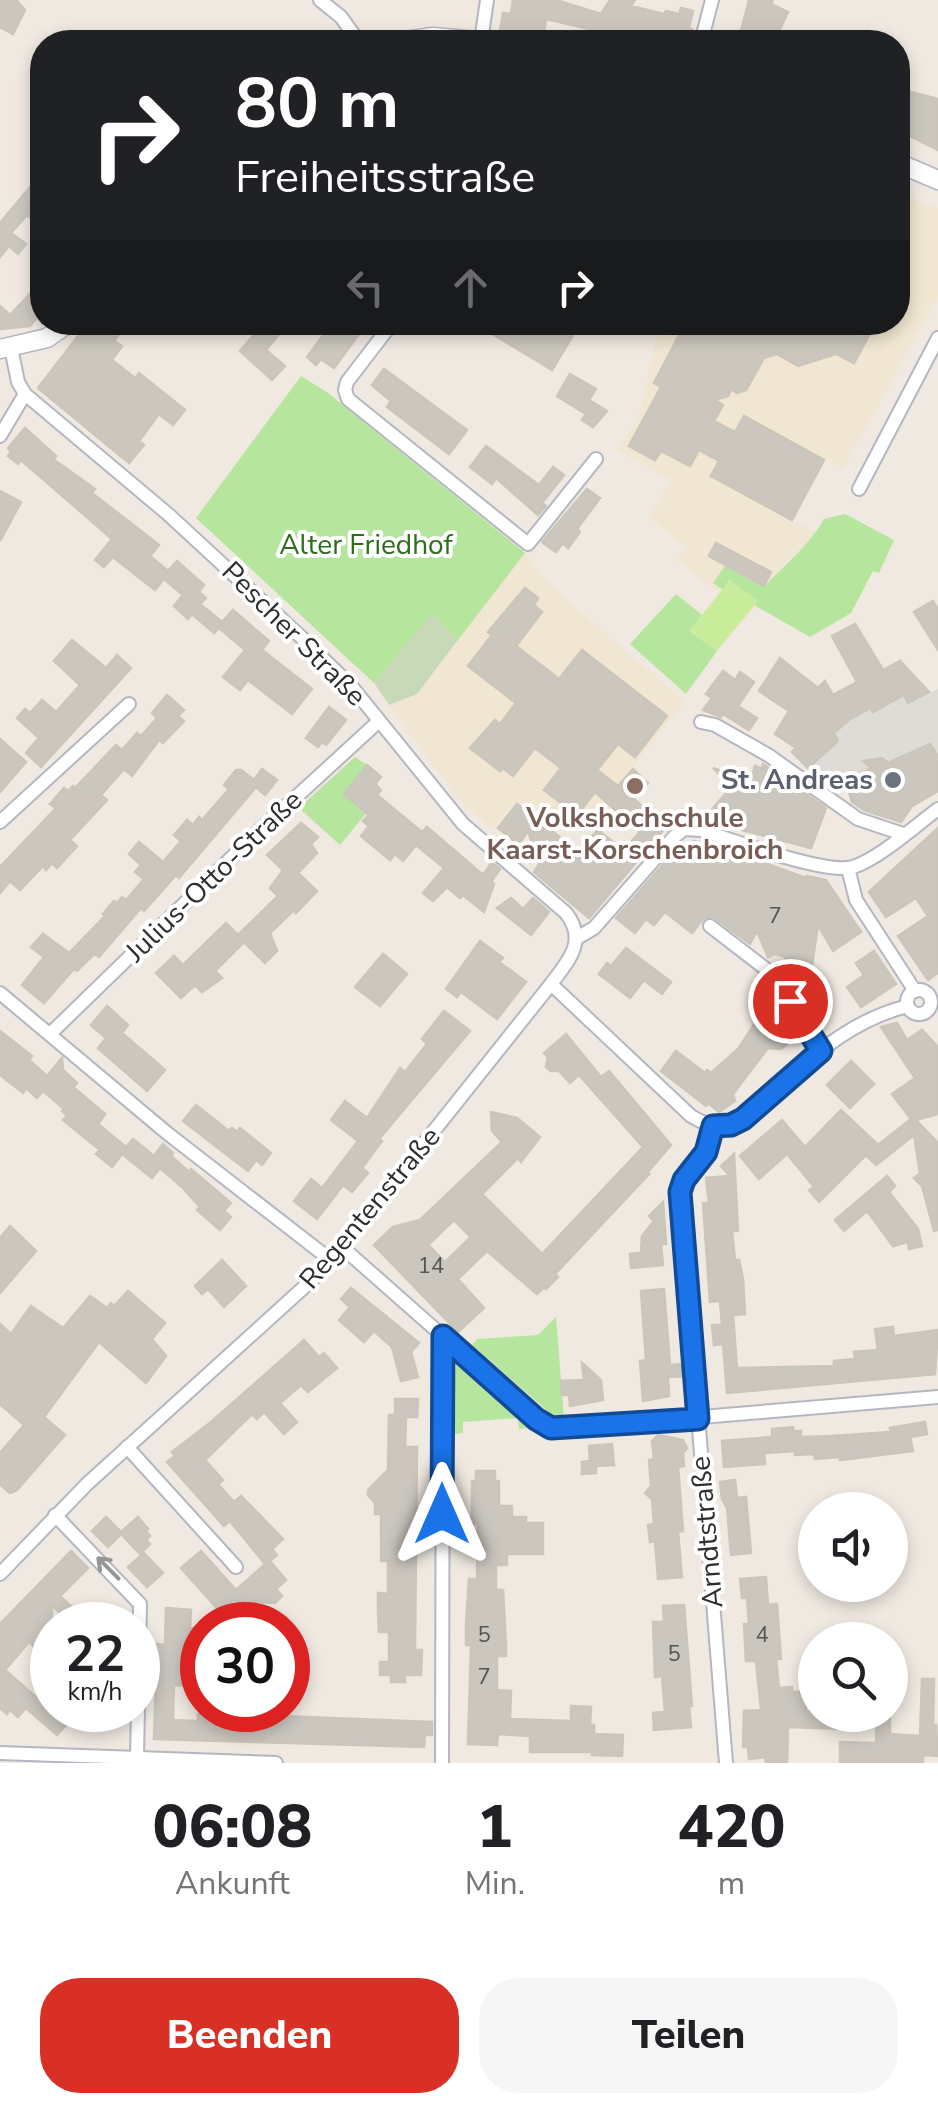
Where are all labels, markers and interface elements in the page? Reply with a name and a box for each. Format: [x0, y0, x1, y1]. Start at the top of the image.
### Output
text: 80 m [235, 56, 399, 152]
icon: right [70, 70, 200, 200]
text: Freiheitsstraße [235, 147, 535, 208]
icon: left [338, 260, 393, 315]
icon: ahead [443, 260, 498, 315]
icon: right [548, 260, 603, 315]
park label: Alter Friedhof [279, 526, 454, 564]
street label: Pescher Straße [213, 553, 375, 715]
place label: St. Andreas [721, 761, 873, 799]
marker: St. Andreas [882, 769, 904, 791]
marker: Volkshochschule Kaarst-Korschenbroich [624, 775, 646, 797]
street label: Julius-Otto-Straße [117, 782, 311, 971]
place label: Volkshochschule Kaarst-Korschenbroich [487, 799, 783, 869]
house number: 7 [768, 901, 782, 931]
pin [748, 959, 833, 1044]
icon: arrive [763, 974, 818, 1029]
street label: Regentenstraße [291, 1119, 449, 1297]
house number: 14 [418, 1251, 444, 1281]
street label: Arndtstraße [681, 1454, 733, 1610]
position arrow [390, 1462, 494, 1566]
map controls [798, 1492, 908, 1732]
button: sound [798, 1492, 908, 1602]
one-way arrow [96, 1557, 120, 1581]
speed limit sign: 30 [180, 1602, 310, 1732]
text: 22 [65, 1620, 125, 1689]
house number: 5 [477, 1620, 491, 1650]
house number: 4 [755, 1620, 769, 1650]
button: search [798, 1622, 908, 1732]
house number: 5 [667, 1639, 681, 1669]
house number: 7 [477, 1662, 491, 1692]
text: km/h [67, 1675, 123, 1709]
text: 06:08 [153, 1786, 312, 1868]
text: 1 [477, 1786, 513, 1868]
text: 420 [677, 1786, 785, 1868]
text: Ankunft [175, 1862, 290, 1905]
text: Min. [465, 1862, 525, 1905]
text: m [718, 1862, 745, 1905]
button: Beenden [40, 1978, 459, 2093]
button: Teilen [479, 1978, 898, 2093]

